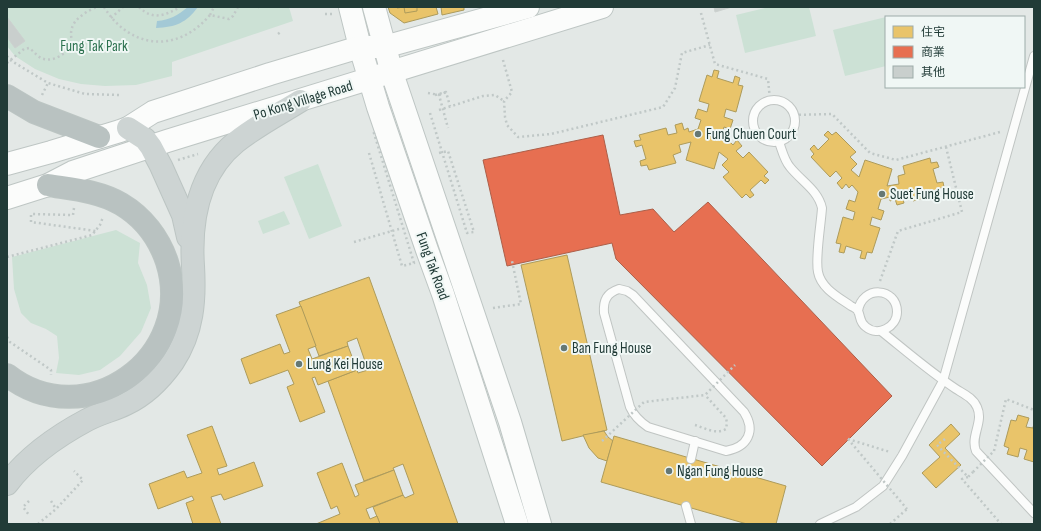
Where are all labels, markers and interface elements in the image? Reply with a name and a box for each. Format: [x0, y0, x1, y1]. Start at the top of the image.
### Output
legend [885, 16, 1025, 88]
text: 住宅 [921, 25, 945, 40]
park label: Fung Tak Park [60, 37, 128, 56]
text: 商業 [921, 45, 945, 60]
text: 其他 [921, 65, 945, 80]
street label: Po Kong Village Road [251, 76, 355, 125]
place label: Fung Chuen Court [706, 125, 797, 144]
marker: Fung Chuen Court [693, 129, 703, 139]
place label: Suet Fung House [890, 185, 974, 204]
marker: Suet Fung House [877, 189, 887, 199]
street label: Fung Tak Road [412, 230, 454, 303]
place label: Ban Fung House [572, 339, 652, 358]
marker: Ban Fung House [559, 343, 569, 353]
place label: Lung Kei House [307, 355, 383, 374]
marker: Lung Kei House [294, 359, 304, 369]
place label: Ngan Fung House [677, 462, 763, 481]
marker: Ngan Fung House [664, 466, 674, 476]

